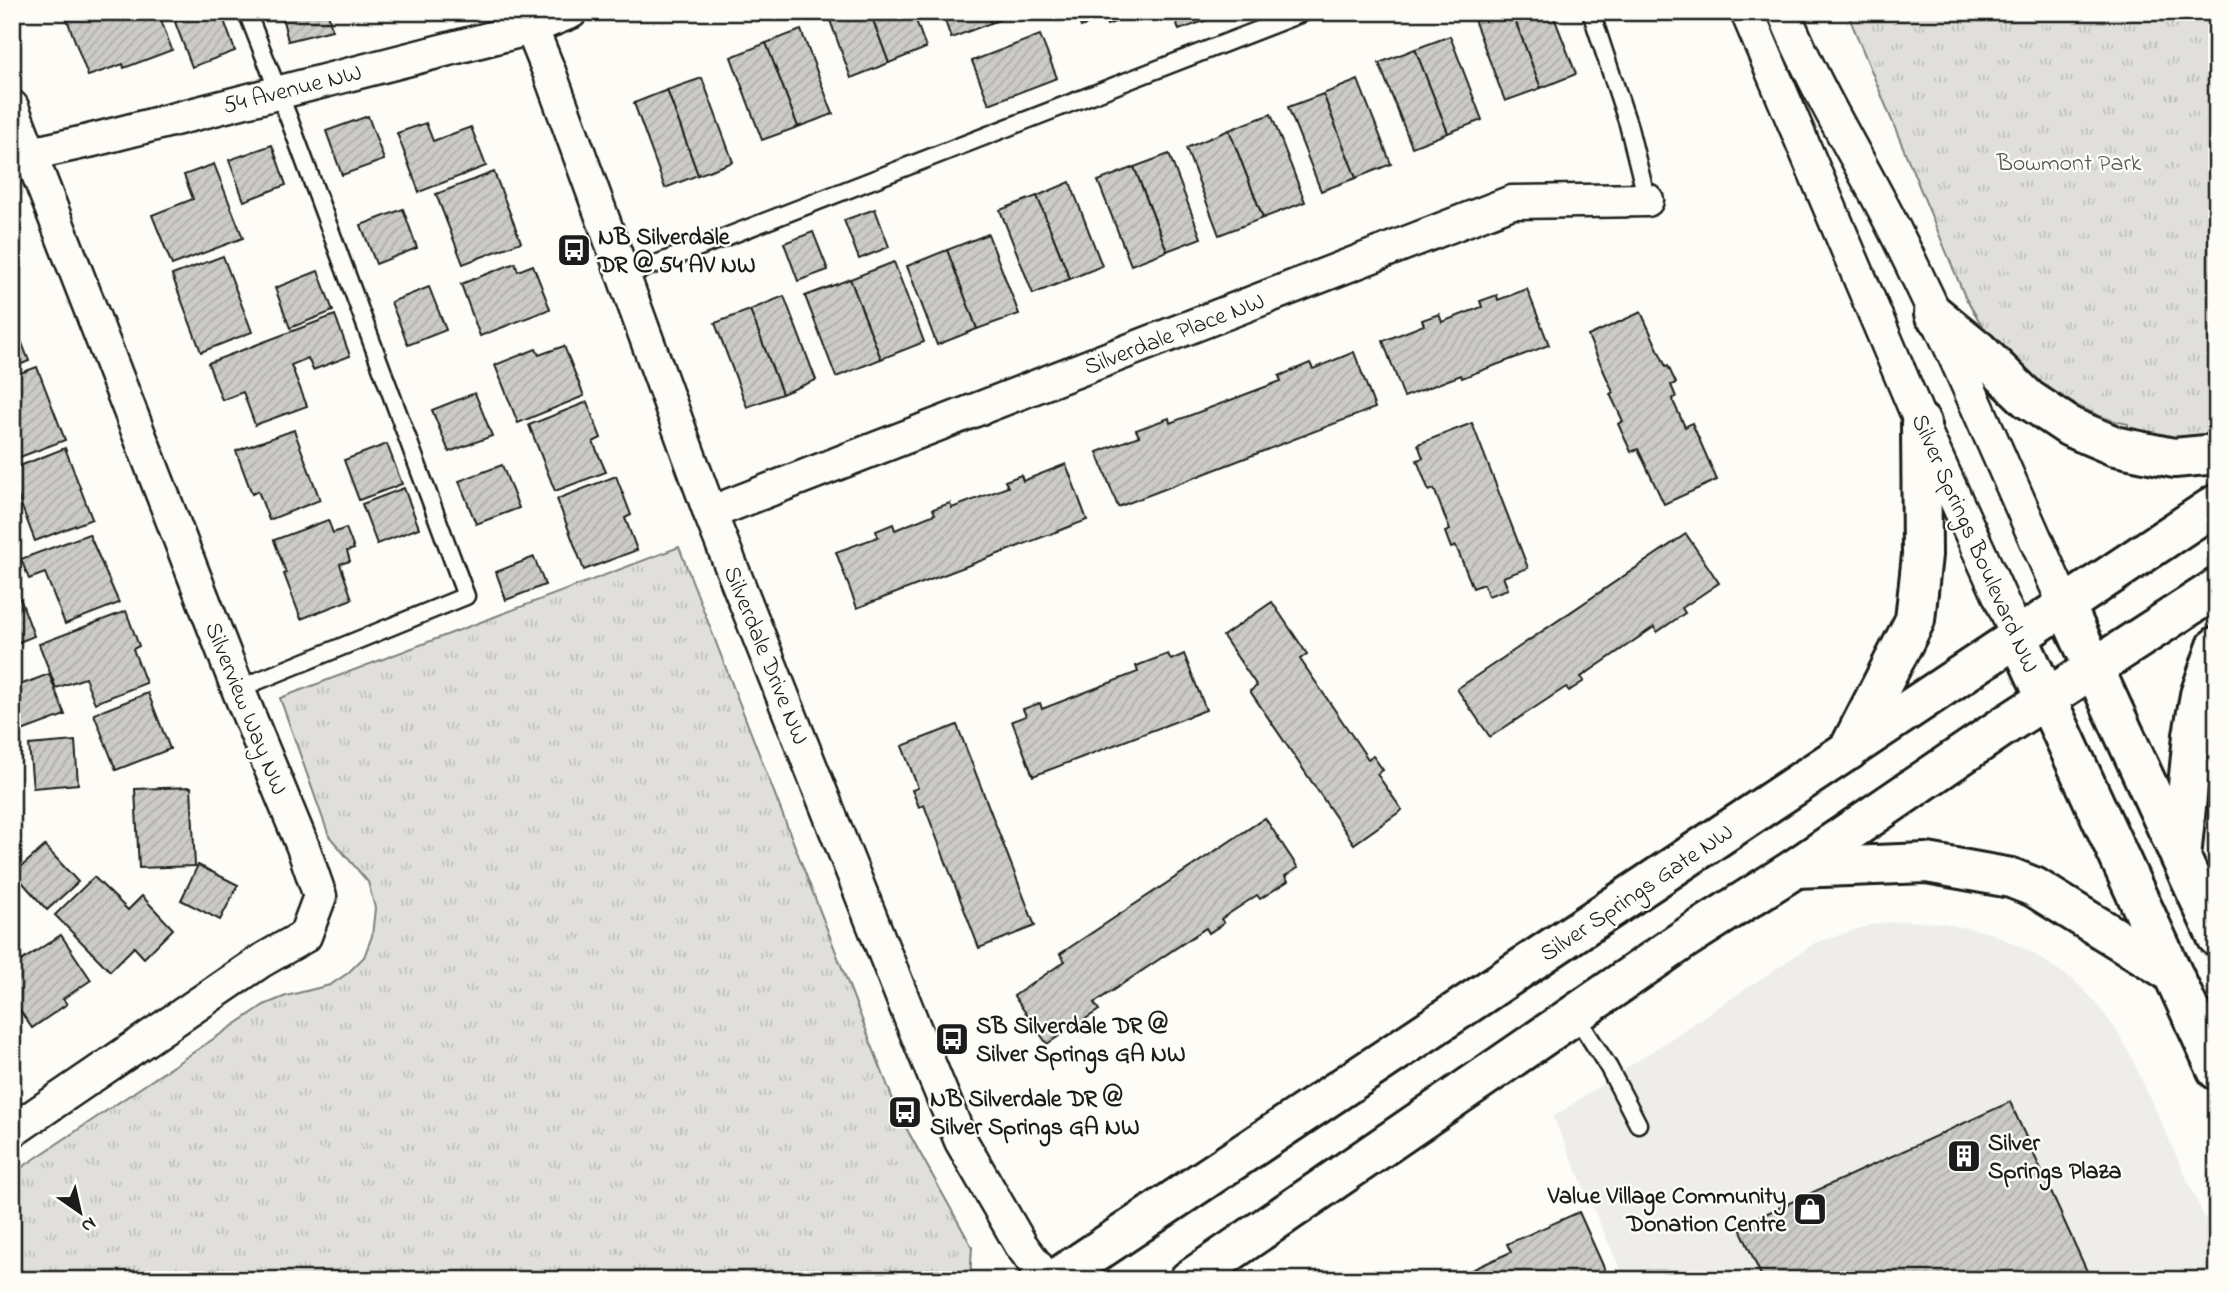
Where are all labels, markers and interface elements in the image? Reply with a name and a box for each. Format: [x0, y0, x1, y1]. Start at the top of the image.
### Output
street label: 54 Avenue NW [219, 56, 366, 125]
park label: Bowmont Park [1996, 147, 2142, 182]
place label: NB Silverdale DR @ 54 AV NW [597, 221, 756, 284]
bus stop icon: NB Silverdale DR @ 54 AV NW [555, 231, 593, 269]
street label: Silverdale Place NW [1080, 285, 1270, 386]
street label: Silver Springs Boulevard NW [1901, 409, 2047, 679]
street label: Silverdale Drive NW [713, 561, 817, 751]
street label: Silverview Way NW [193, 617, 295, 801]
street label: Silver Springs Gate NW [1534, 816, 1741, 972]
place label: SB Silverdale DR @ Silver Springs GA NW [976, 1010, 1186, 1074]
bus stop icon: SB Silverdale DR @ Silver Springs GA NW [933, 1020, 971, 1058]
place label: NB Silverdale DR @ Silver Springs GA NW [930, 1083, 1140, 1147]
bus stop icon: NB Silverdale DR @ Silver Springs GA NW [886, 1093, 924, 1131]
place label: Silver Springs Plaza [1988, 1127, 2122, 1191]
building icon: Silver Springs Plaza [1945, 1137, 1983, 1175]
north arrow [46, 1176, 116, 1246]
place label: Value Village Community Donation Centre [1547, 1180, 1787, 1243]
shop icon: Value Village Community Donation Centre [1791, 1190, 1829, 1228]
text: N [75, 1209, 101, 1239]

